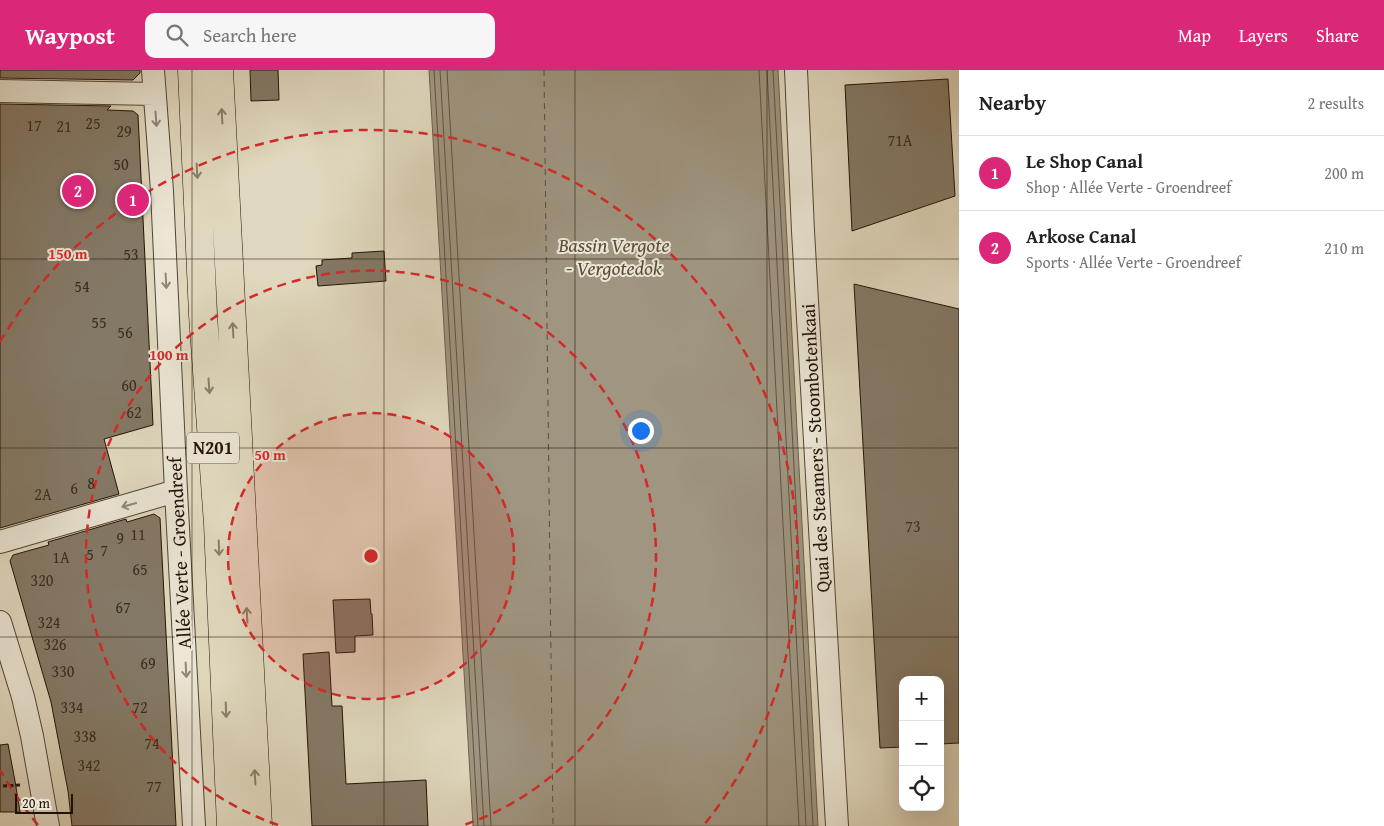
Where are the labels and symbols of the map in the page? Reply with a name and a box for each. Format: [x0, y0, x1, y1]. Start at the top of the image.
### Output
one-way arrow [217, 108, 226, 124]
one-way arrow [151, 110, 161, 126]
house number: 25 [85, 111, 101, 135]
house number: 17 [26, 113, 42, 137]
house number: 21 [56, 114, 72, 138]
house number: 29 [116, 119, 132, 143]
house number: 71A [887, 128, 913, 152]
house number: 50 [113, 152, 129, 176]
one-way arrow [192, 163, 201, 179]
pin: 2 [62, 172, 94, 210]
pin: 1 [117, 181, 149, 219]
water label: Bassin Vergote - Vergotedok [557, 230, 670, 282]
house number: 53 [123, 242, 139, 266]
text: 150 m [48, 243, 88, 264]
one-way arrow [162, 273, 171, 289]
house number: 54 [74, 274, 90, 298]
street label: Quai des Steamers - Stoombotenkaai [793, 303, 837, 593]
house number: 55 [91, 310, 107, 334]
house number: 56 [117, 320, 133, 344]
one-way arrow [228, 323, 237, 339]
text: 100 m [149, 344, 189, 365]
house number: 60 [121, 373, 137, 397]
one-way arrow [204, 378, 213, 394]
house number: 62 [126, 400, 142, 424]
your location [628, 418, 654, 444]
road number: N201 [187, 432, 239, 463]
text: 50 m [254, 444, 286, 465]
street label: Allée Verte - Groendreef [160, 454, 198, 650]
house number: 8 [87, 471, 95, 495]
house number: 6 [70, 476, 78, 500]
house number: 2A [34, 482, 52, 506]
one-way arrow [121, 501, 137, 510]
house number: 73 [905, 514, 921, 538]
house number: 11 [130, 522, 146, 546]
house number: 9 [116, 526, 124, 550]
house number: 7 [100, 538, 108, 562]
one-way arrow [215, 540, 224, 556]
house number: 5 [86, 542, 94, 566]
house number: 1A [52, 545, 70, 569]
centre of rings [362, 547, 380, 565]
house number: 65 [132, 557, 148, 581]
house number: 320 [30, 568, 54, 592]
house number: 67 [115, 595, 131, 619]
one-way arrow [243, 607, 252, 623]
house number: 324 [37, 610, 61, 634]
house number: 326 [43, 632, 67, 656]
house number: 69 [140, 651, 156, 675]
house number: 330 [51, 659, 75, 683]
one-way arrow [181, 662, 190, 678]
house number: 334 [60, 695, 84, 719]
house number: 72 [132, 695, 148, 719]
one-way arrow [221, 702, 231, 718]
house number: 338 [73, 724, 97, 748]
house number: 74 [144, 731, 160, 755]
house number: 342 [77, 753, 101, 777]
one-way arrow [251, 770, 260, 786]
house number: 77 [146, 774, 162, 798]
scale bar [15, 791, 72, 814]

